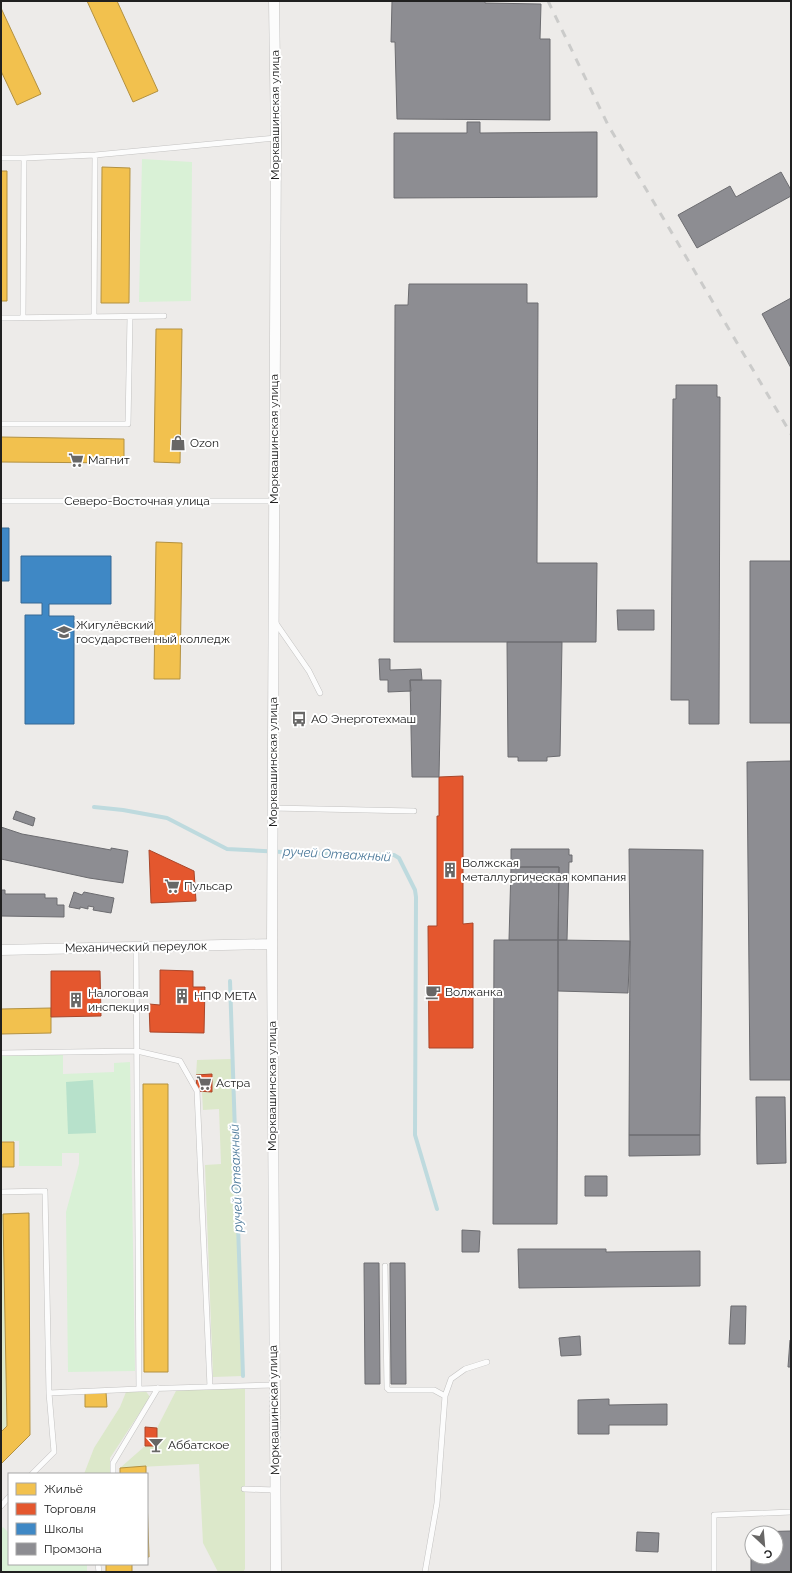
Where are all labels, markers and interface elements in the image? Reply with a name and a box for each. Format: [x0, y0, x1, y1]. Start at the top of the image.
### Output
street label: Морквашинская улица [268, 50, 282, 180]
street label: Морквашинская улица [267, 374, 281, 504]
shop icon: Ozon [169, 434, 187, 452]
place label: Ozon [190, 436, 219, 450]
supermarket icon: Магнит [67, 451, 85, 469]
place label: Магнит [88, 453, 130, 467]
street label: Северо-Восточная улица [64, 494, 210, 508]
place label: Жигулёвский государственный колледж [76, 618, 231, 646]
school or university icon: Жигулёвский государственный колледж [55, 623, 73, 641]
street label: Морквашинская улица [266, 697, 280, 827]
bus stop icon: АО Энерготехмаш [290, 710, 308, 728]
place label: АО Энерготехмаш [311, 712, 416, 726]
water label: ручей Отважный [282, 844, 391, 864]
place label: Волжская металлургическая компания [462, 856, 626, 884]
building icon: Волжская металлургическая компания [441, 861, 459, 879]
supermarket icon: Пульсар [163, 877, 181, 895]
place label: Пульсар [184, 879, 232, 893]
street label: Механический переулок [65, 939, 207, 955]
cafe icon: Волжанка [424, 983, 442, 1001]
place label: Волжанка [445, 985, 503, 999]
place label: Налоговая инспекция [88, 986, 149, 1014]
building icon: НПФ МЕТА [173, 987, 191, 1005]
place label: НПФ МЕТА [194, 989, 257, 1003]
building icon: Налоговая инспекция [67, 991, 85, 1009]
street label: Морквашинская улица [265, 1021, 279, 1151]
supermarket icon: Астра [195, 1074, 213, 1092]
place label: Астра [216, 1076, 250, 1090]
water label: ручей Отважный [227, 1124, 245, 1233]
street label: Морквашинская улица [266, 1345, 282, 1475]
bar icon: Аббатское [147, 1436, 165, 1454]
place label: Аббатское [168, 1438, 229, 1452]
legend [8, 1473, 148, 1565]
text: Жильё [44, 1482, 83, 1496]
text: Торговля [44, 1502, 96, 1516]
text: Школы [44, 1522, 83, 1536]
north arrow [744, 1525, 784, 1565]
text: Промзона [44, 1542, 102, 1556]
text: С [762, 1546, 774, 1561]

